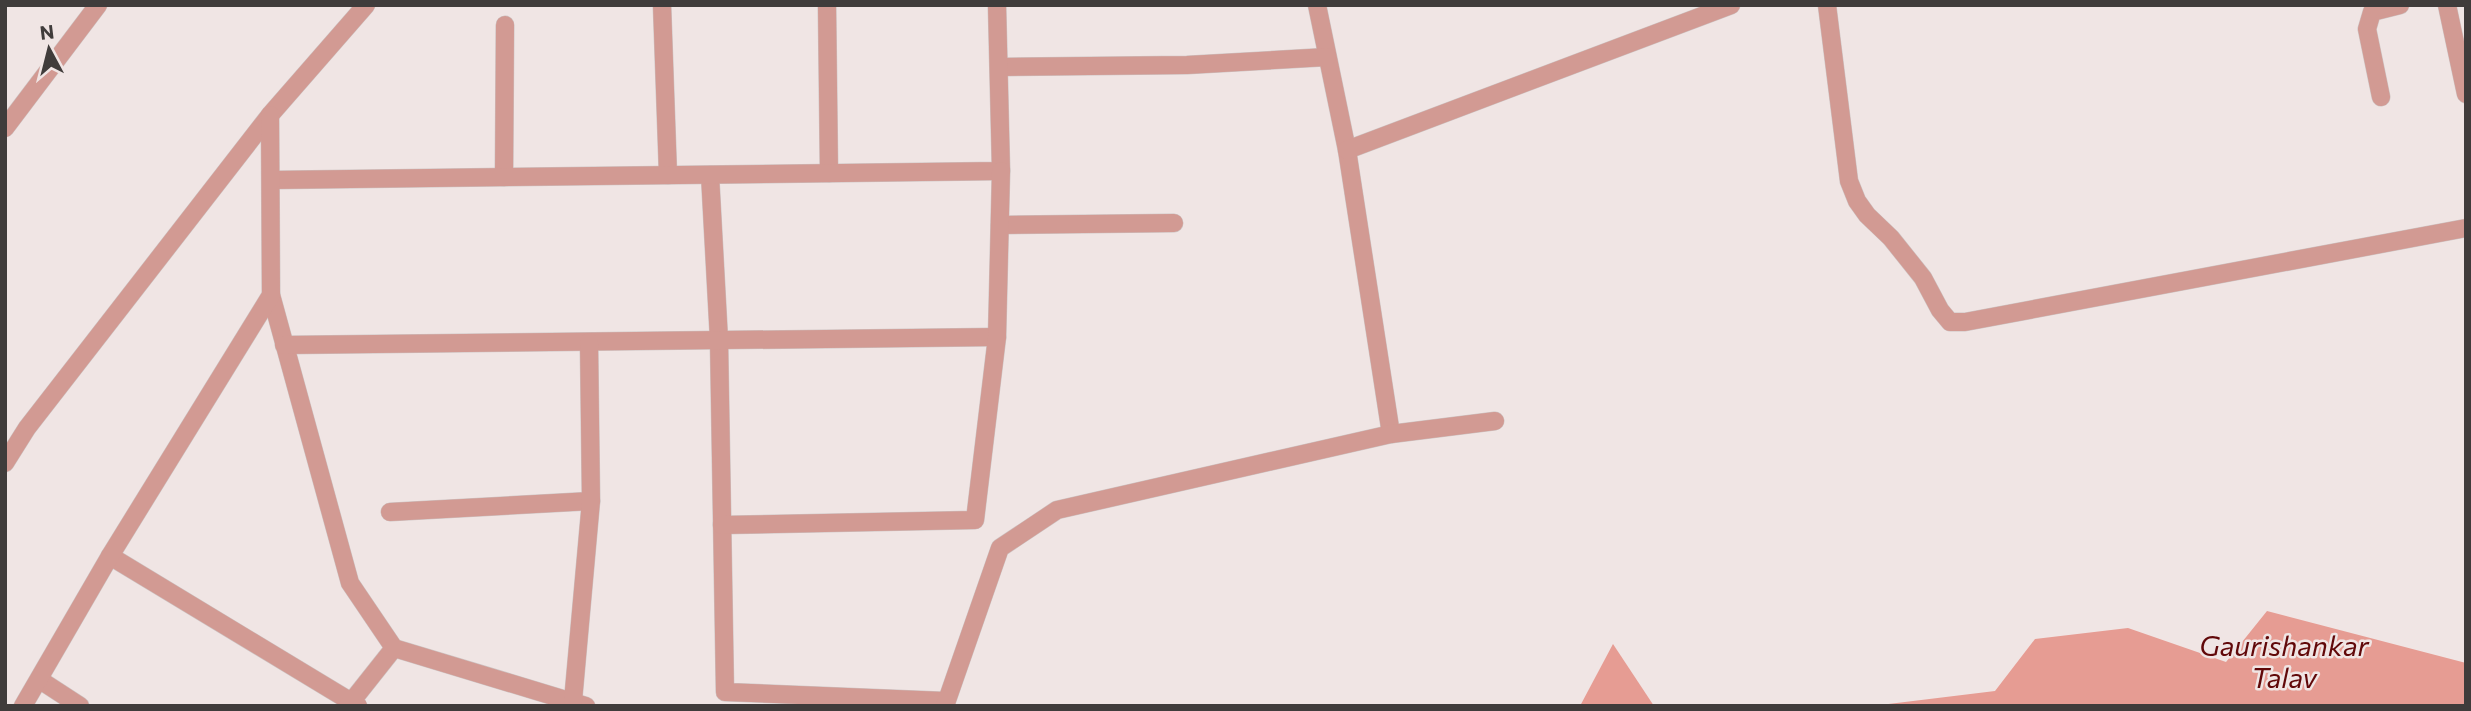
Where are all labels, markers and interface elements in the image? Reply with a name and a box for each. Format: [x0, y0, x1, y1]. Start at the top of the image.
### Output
north arrow [14, 14, 84, 84]
text: N [38, 19, 55, 44]
water label: Gaurishankar Talav [2199, 628, 2370, 694]

